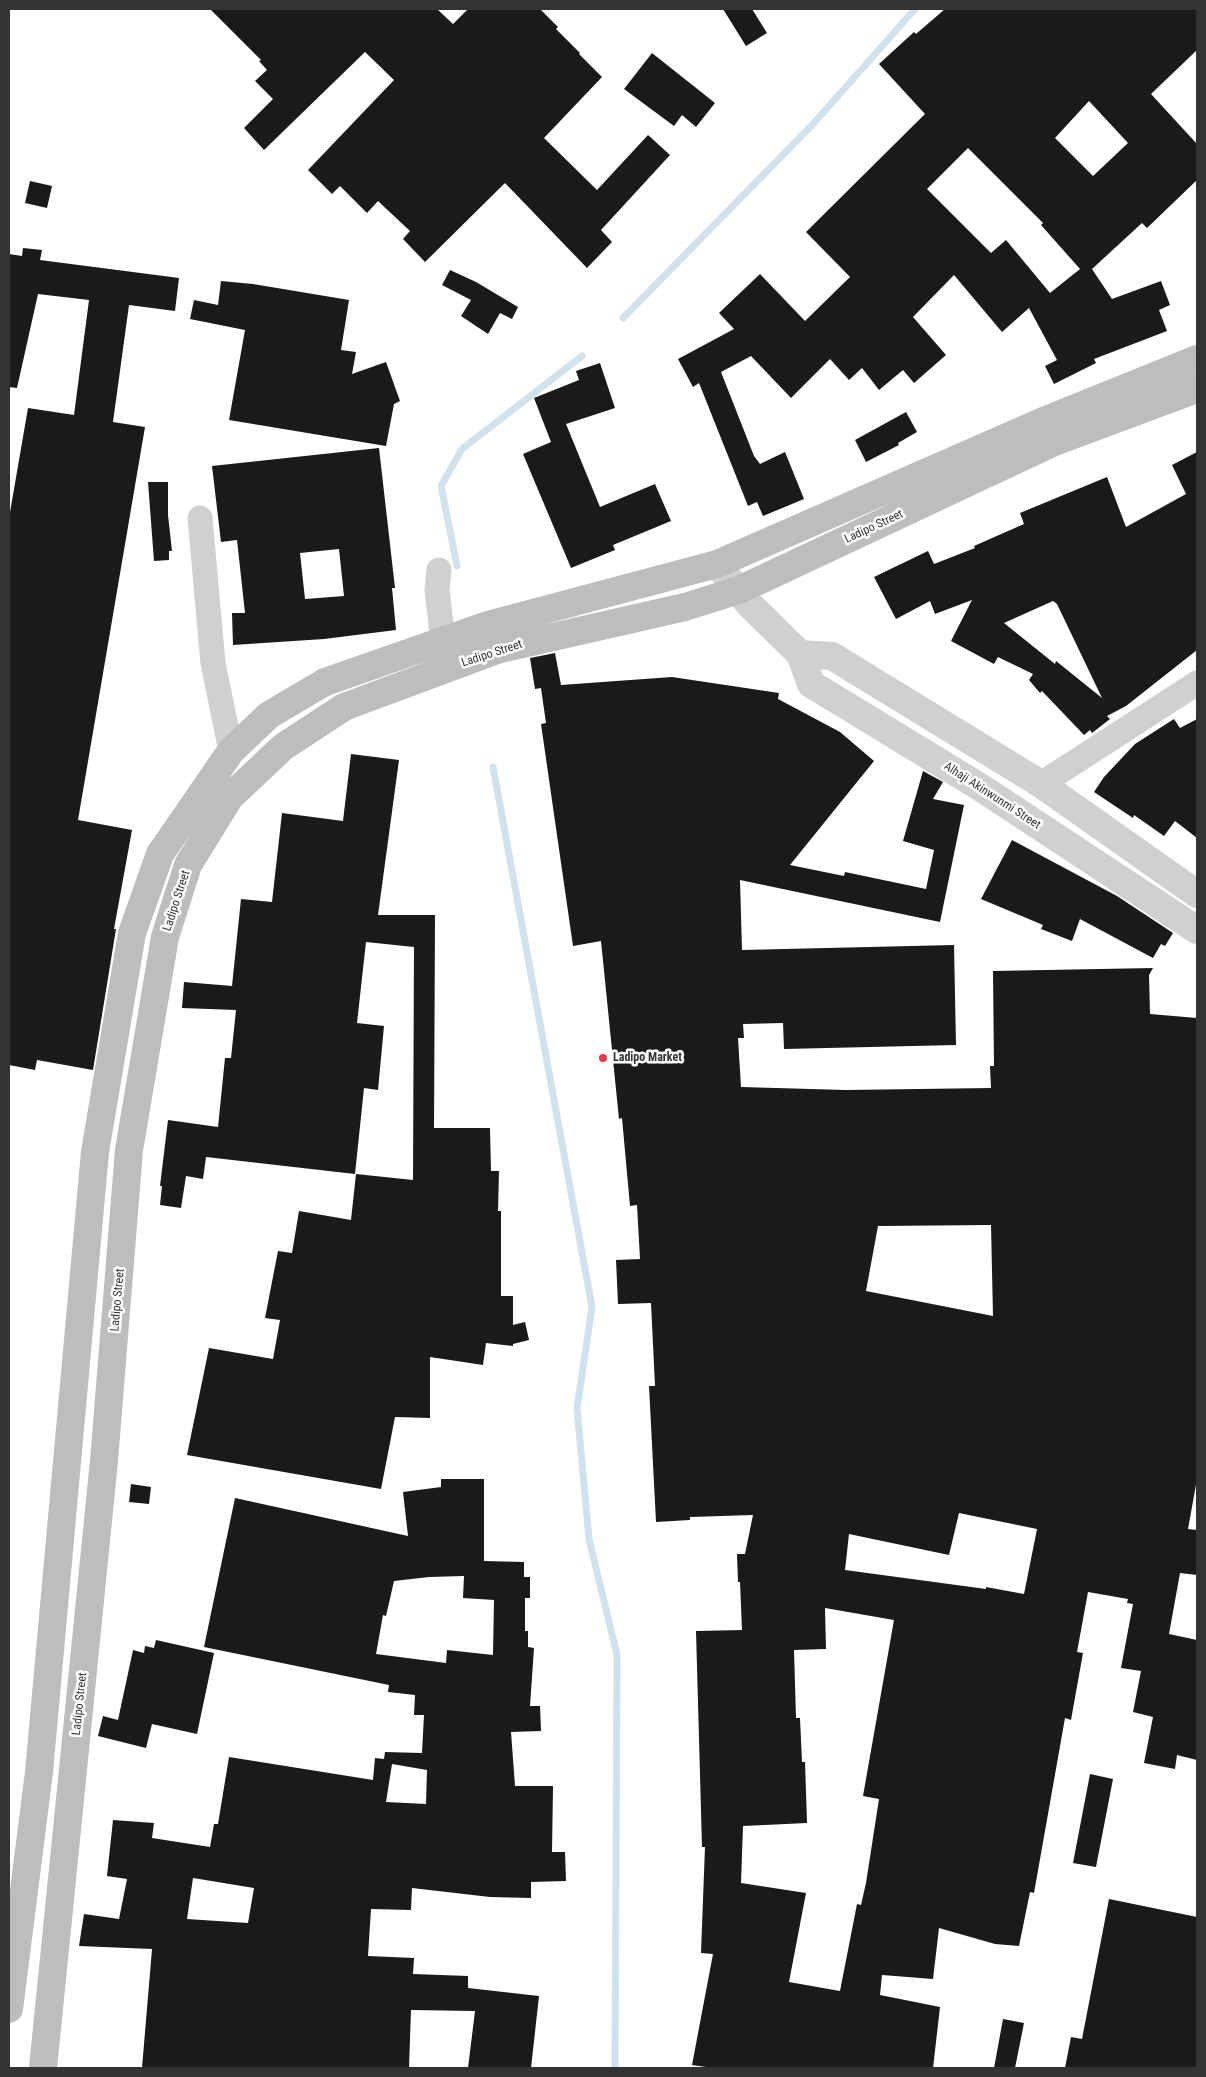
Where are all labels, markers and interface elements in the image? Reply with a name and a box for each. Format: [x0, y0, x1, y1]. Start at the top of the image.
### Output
street label: Ladipo Street [842, 507, 906, 547]
street label: Ladipo Street [460, 637, 524, 671]
street label: Alhaji Akinwunmi Street [941, 759, 1043, 833]
street label: Ladipo Street [160, 869, 194, 933]
place label: Ladipo Market [613, 1051, 682, 1065]
marker: Ladipo Market [597, 1052, 609, 1064]
street label: Ladipo Street [108, 1268, 128, 1332]
street label: Ladipo Street [70, 1672, 90, 1736]

